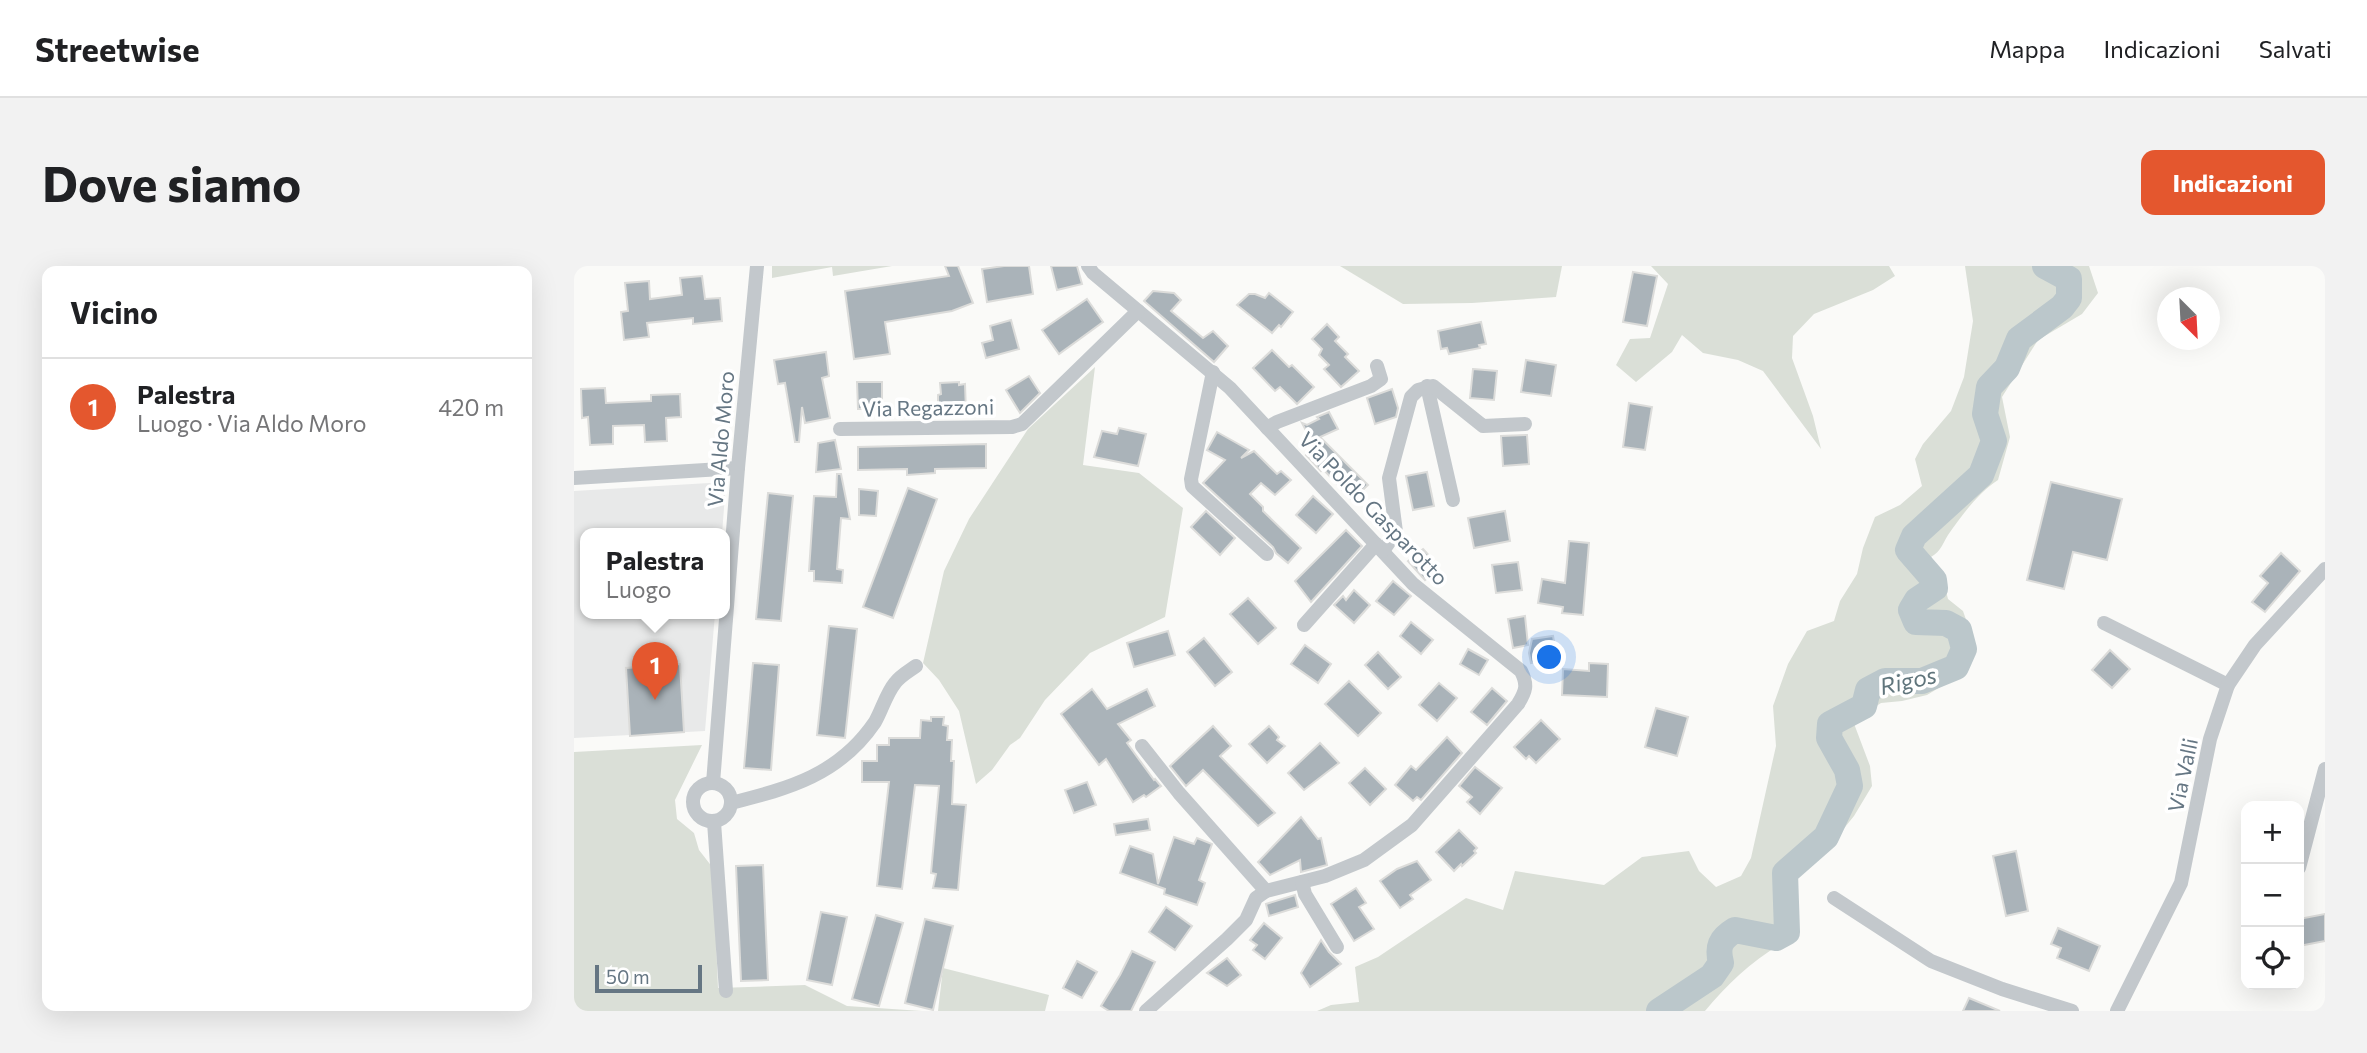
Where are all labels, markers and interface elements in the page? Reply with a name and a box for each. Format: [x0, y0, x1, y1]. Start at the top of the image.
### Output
text: Streetwise [35, 28, 200, 69]
text: Mappa [1989, 34, 2065, 63]
text: Indicazioni [2103, 34, 2221, 63]
text: Salvati [2259, 34, 2332, 63]
button: Indicazioni [2141, 150, 2325, 215]
text: Dove siamo [42, 152, 301, 212]
north arrow [2157, 287, 2220, 350]
text: Vicino [70, 293, 158, 330]
street label: Via Aldo Moro [702, 370, 738, 508]
text: Palestra [137, 378, 235, 409]
text: 1 [88, 393, 98, 421]
text: 420 m [438, 393, 504, 421]
street label: Via Regazzoni [862, 393, 994, 421]
text: Luogo · Via Aldo Moro [137, 409, 366, 437]
street label: Via Poldo Gasparotto [1294, 426, 1454, 590]
popup [580, 528, 730, 619]
text: Palestra [606, 544, 704, 575]
text: Luogo [606, 575, 672, 603]
your location [1532, 640, 1566, 674]
pin: 1 [632, 642, 678, 700]
water label: Rigos [1877, 660, 1939, 700]
street label: Via Valli [2162, 736, 2202, 814]
map controls [2241, 801, 2304, 990]
button: + [2241, 801, 2304, 864]
button: − [2241, 864, 2304, 927]
button: locate [2241, 927, 2304, 990]
scale bar [595, 962, 702, 994]
text: 50 m [606, 965, 650, 988]

